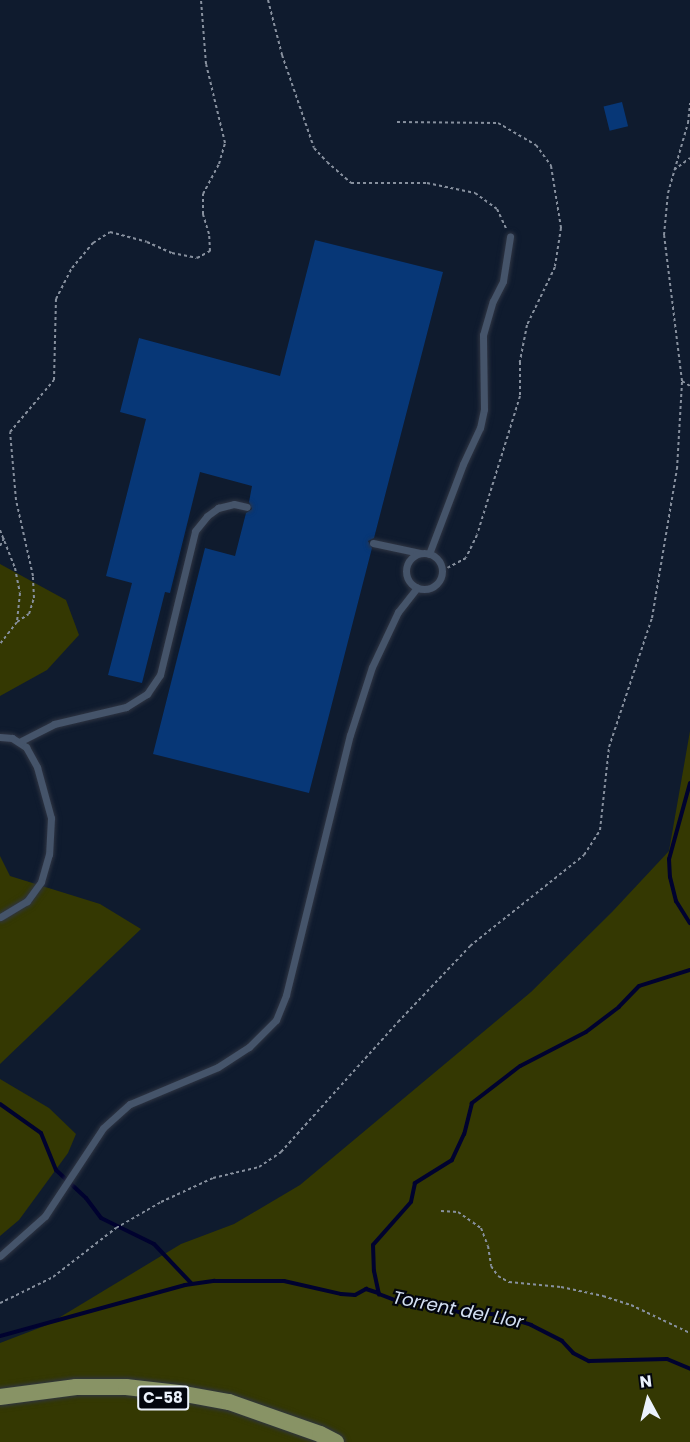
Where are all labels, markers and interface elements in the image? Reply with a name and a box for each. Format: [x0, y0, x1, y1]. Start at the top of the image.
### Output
water label: Torrent del Llor [391, 1287, 525, 1333]
text: N [638, 1369, 653, 1394]
north arrow [618, 1370, 678, 1430]
road number: C-58 [136, 1386, 190, 1410]

